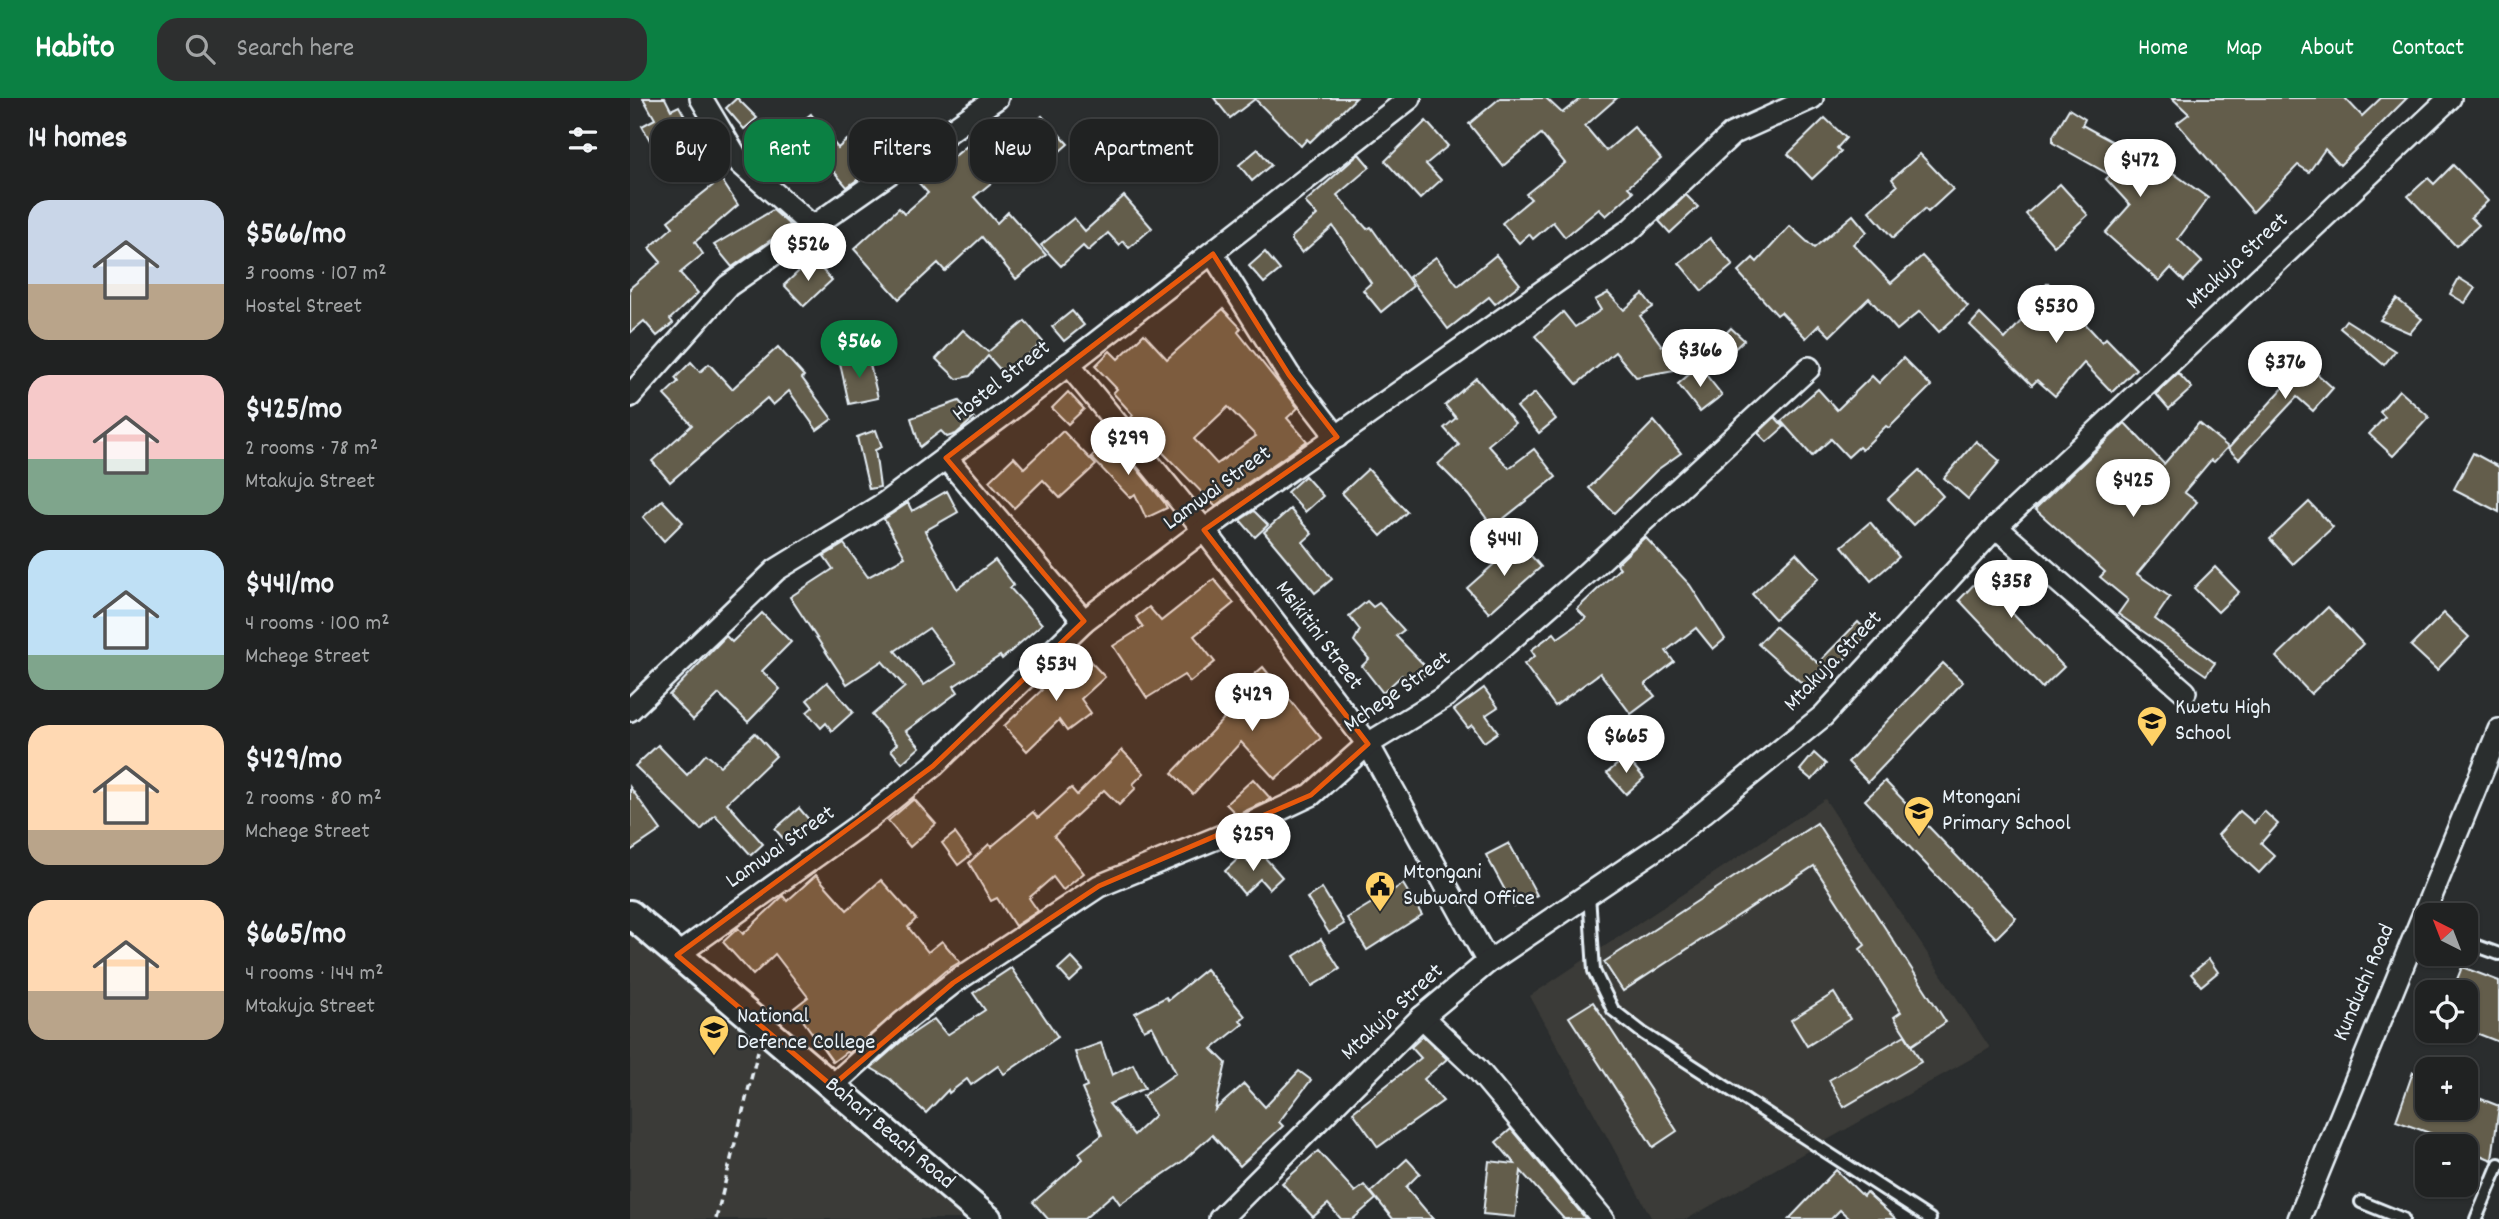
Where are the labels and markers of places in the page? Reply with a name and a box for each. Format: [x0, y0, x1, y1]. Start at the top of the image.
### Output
pin: $472 [2099, 140, 2181, 199]
pin: $526 [767, 223, 849, 283]
pin: $530 [2015, 286, 2097, 345]
pin: $566 [818, 320, 900, 380]
pin: $366 [1659, 330, 1741, 389]
pin: $376 [2244, 342, 2326, 401]
pin: $299 [1087, 418, 1169, 477]
pin: $425 [2092, 460, 2174, 519]
pin: $441 [1463, 518, 1545, 578]
pin: $358 [1970, 560, 2052, 620]
pin: $534 [1015, 644, 1097, 703]
pin: $429 [1211, 674, 1293, 733]
place label: Kwetu High School [2175, 692, 2271, 751]
school or university icon: Kwetu High School [2135, 704, 2169, 748]
pin: $665 [1585, 716, 1667, 775]
place label: Mtongani Primary School [1942, 782, 2071, 841]
school or university icon: Mtongani Primary School [1902, 794, 1936, 838]
pin: $259 [1212, 814, 1294, 873]
place label: Mtongani Subward Office [1403, 857, 1535, 916]
public building icon: Mtongani Subward Office [1363, 869, 1397, 913]
place label: National Defence College [737, 1001, 875, 1060]
school or university icon: National Defence College [697, 1013, 731, 1057]

